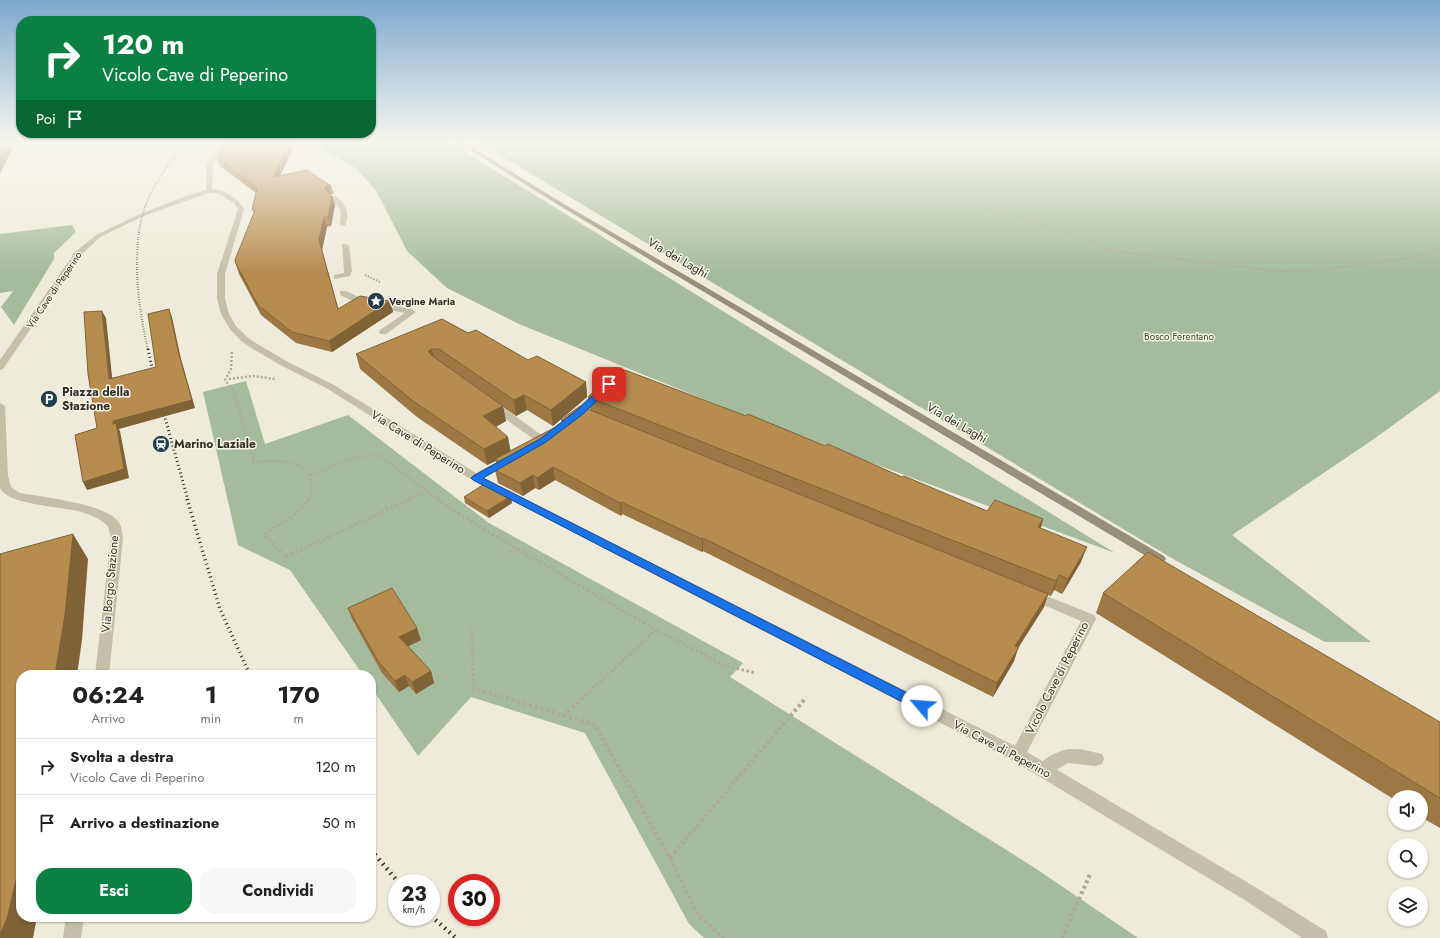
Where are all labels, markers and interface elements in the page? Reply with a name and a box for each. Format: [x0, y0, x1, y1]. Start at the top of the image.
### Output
text: 120 m [102, 24, 185, 65]
icon: right [36, 32, 88, 84]
text: Vicolo Cave di Peperino [102, 62, 288, 88]
text: Poi [36, 108, 56, 130]
icon: arrive [64, 108, 86, 130]
street label: Via dei Laghi [644, 233, 712, 283]
street label: Via Cave di Peperino [23, 248, 86, 332]
place icon: Vergine Maria [366, 291, 386, 311]
place label: Vergine Maria [388, 294, 455, 309]
park label: Bosco Ferentano [1144, 329, 1214, 344]
pin [592, 367, 626, 401]
icon: arrive [598, 373, 620, 395]
place label: Piazza della Stazione [62, 383, 129, 415]
parking icon: Piazza della Stazione [39, 389, 59, 409]
street label: Via dei Laghi [923, 398, 991, 448]
street label: Via Cave di Peperino [367, 406, 469, 479]
station icon: Marino Laziale [151, 434, 171, 454]
place label: Marino Laziale [174, 435, 256, 453]
street label: Via Borgo Stazione [97, 535, 123, 633]
street label: Vicolo Cave di Peperino [1021, 618, 1093, 737]
text: 06:24 [72, 677, 144, 712]
text: 1 [205, 677, 217, 712]
text: 170 [277, 677, 320, 712]
position arrow [901, 685, 943, 727]
text: Arrivo [92, 709, 125, 728]
text: min [201, 709, 221, 728]
text: m [293, 709, 304, 728]
street label: Via Cave di Peperino [950, 716, 1054, 783]
text: Svolta a destra [70, 746, 174, 768]
icon: right [36, 756, 58, 778]
text: 120 m [316, 756, 356, 778]
text: Vicolo Cave di Peperino [70, 768, 204, 787]
map controls [1388, 790, 1428, 926]
button: sound [1388, 790, 1428, 830]
icon: arrive [36, 812, 58, 834]
text: Arrivo a destinazione [70, 812, 219, 834]
text: 50 m [322, 812, 356, 834]
button: search [1388, 838, 1428, 878]
button: Esci [36, 868, 192, 914]
button: Condividi [200, 868, 356, 914]
speed limit sign: 30 [448, 874, 500, 926]
text: 23 [401, 880, 427, 909]
button: layers [1388, 886, 1428, 926]
text: km/h [403, 902, 425, 917]

